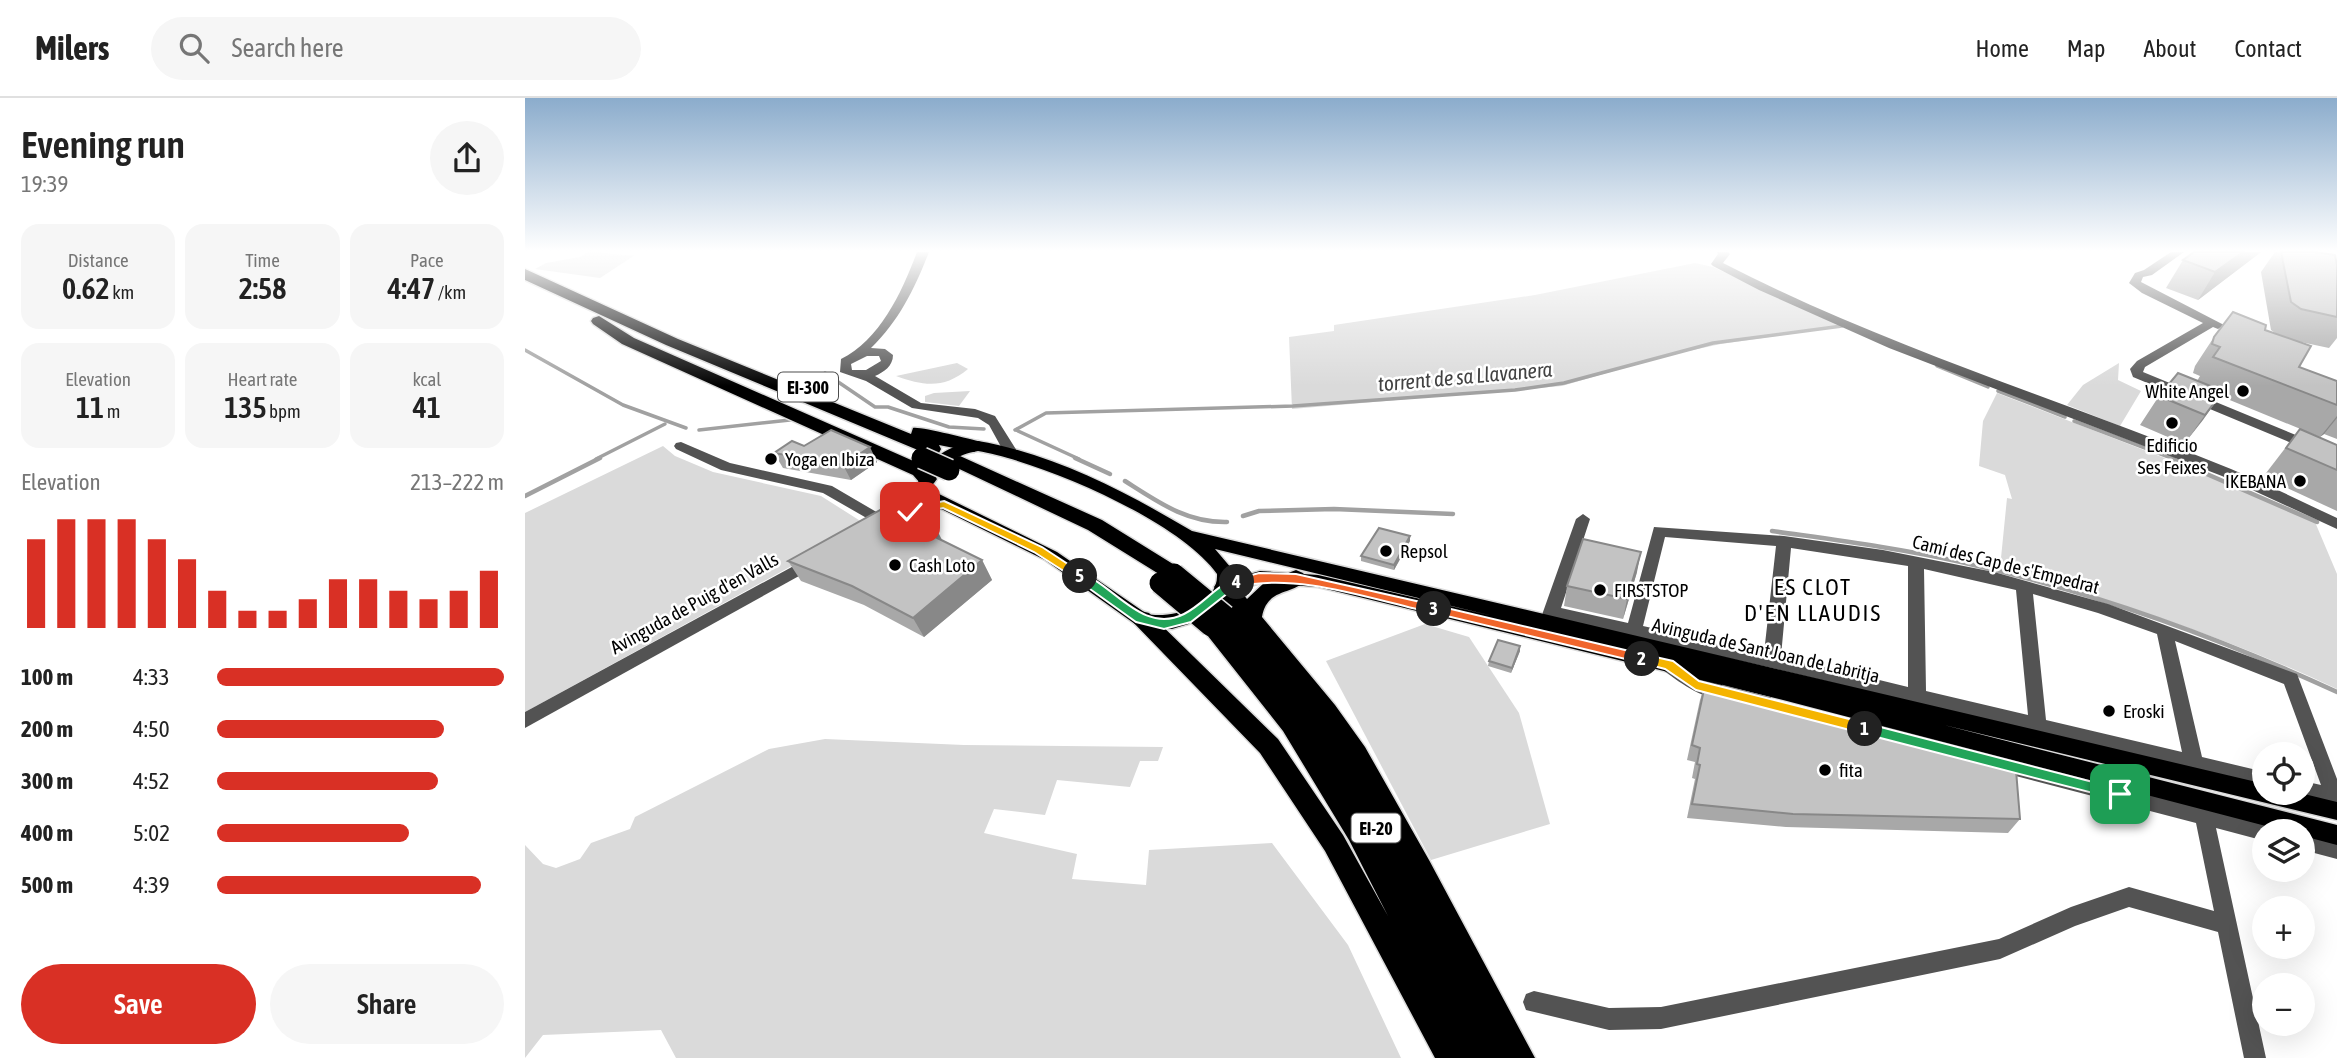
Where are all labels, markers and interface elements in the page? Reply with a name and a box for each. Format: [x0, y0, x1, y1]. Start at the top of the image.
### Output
search box [151, 17, 641, 80]
text: Milers [35, 29, 109, 67]
icon: search [175, 29, 213, 67]
text: Search here [231, 33, 344, 63]
text: Home [1975, 35, 2029, 62]
text: Map [2067, 35, 2105, 62]
text: About [2143, 35, 2196, 62]
text: Contact [2234, 35, 2302, 62]
button: share [430, 121, 504, 195]
text: Evening run [21, 123, 185, 166]
text: 19:39 [21, 171, 68, 197]
text: Distance [68, 249, 129, 271]
text: Time [245, 249, 280, 271]
text: Pace [410, 249, 444, 271]
text: 0.62 [62, 271, 110, 305]
text: 2:58 [239, 271, 286, 305]
text: 4:47 [387, 271, 435, 305]
text: km [110, 281, 134, 303]
text: /km [435, 281, 466, 303]
water label: torrent de sa Llavanera [1377, 356, 1553, 396]
text: Elevation [65, 368, 131, 390]
text: Heart rate [228, 368, 297, 390]
text: kcal [412, 368, 441, 390]
road number: EI-300 [778, 372, 838, 402]
place label: White Angel [2145, 380, 2229, 402]
marker: White Angel [2235, 383, 2251, 399]
text: 11 [76, 390, 104, 424]
text: 135 [224, 390, 267, 424]
text: 41 [413, 390, 441, 424]
text: m [104, 400, 120, 422]
text: bpm [267, 400, 301, 422]
marker: Edificio Ses Feixes [2164, 415, 2180, 431]
place label: Edificio Ses Feixes [2137, 434, 2207, 478]
place label: Yoga en Ibiza [785, 448, 875, 470]
marker: Yoga en Ibiza [763, 451, 779, 467]
text: Elevation [21, 469, 101, 495]
text: 213–222 m [410, 469, 504, 495]
place label: IKEBANA [2225, 470, 2287, 492]
marker: IKEBANA [2292, 473, 2308, 489]
pin [880, 482, 940, 542]
icon: check [891, 493, 929, 531]
street label: Camí des Cap de s'Empedrat [1910, 530, 2102, 598]
place label: Repsol [1400, 540, 1448, 562]
marker: Repsol [1378, 543, 1394, 559]
street label: Avinguda de Puig d'en Valls [606, 548, 782, 658]
place label: Cash Loto [909, 554, 975, 576]
marker: Cash Loto [887, 557, 903, 573]
pin: 5 [1063, 559, 1097, 594]
text: 5 [1075, 564, 1084, 586]
pin: 4 [1219, 564, 1255, 600]
text: 4 [1232, 570, 1241, 592]
district label: ES CLOT D'EN LLAUDIS [1744, 574, 1882, 626]
place label: FIRSTSTOP [1614, 579, 1689, 601]
marker: FIRSTSTOP [1592, 582, 1608, 598]
pin: 3 [1417, 592, 1451, 626]
text: 3 [1429, 597, 1438, 619]
street label: Avinguda de Sant Joan de Labritja [1650, 613, 1882, 687]
pin: 2 [1625, 642, 1659, 676]
text: 2 [1637, 647, 1646, 669]
text: 100 m [21, 664, 73, 690]
text: 4:33 [133, 664, 170, 690]
place label: Eroski [2123, 700, 2165, 722]
marker: Eroski [2101, 703, 2117, 719]
pin: 1 [1847, 712, 1883, 746]
text: 200 m [21, 716, 73, 742]
text: 4:50 [133, 716, 170, 742]
text: 1 [1860, 717, 1869, 739]
map controls [2252, 742, 2315, 1036]
button: locate [2252, 742, 2315, 805]
place label: fita [1839, 759, 1863, 781]
marker: fita [1817, 762, 1833, 778]
pin [2090, 764, 2150, 824]
text: 300 m [21, 768, 73, 794]
text: 4:52 [133, 768, 170, 794]
icon: arrive [2101, 775, 2139, 813]
road number: EI-20 [1351, 814, 1401, 842]
button: layers [2252, 819, 2315, 882]
text: 400 m [21, 820, 73, 846]
text: 5:02 [133, 820, 170, 846]
text: 500 m [21, 872, 73, 898]
text: 4:39 [133, 872, 170, 898]
button: + [2252, 896, 2315, 959]
button: Save [21, 964, 256, 1044]
button: Share [270, 964, 504, 1044]
button: − [2252, 973, 2315, 1036]

